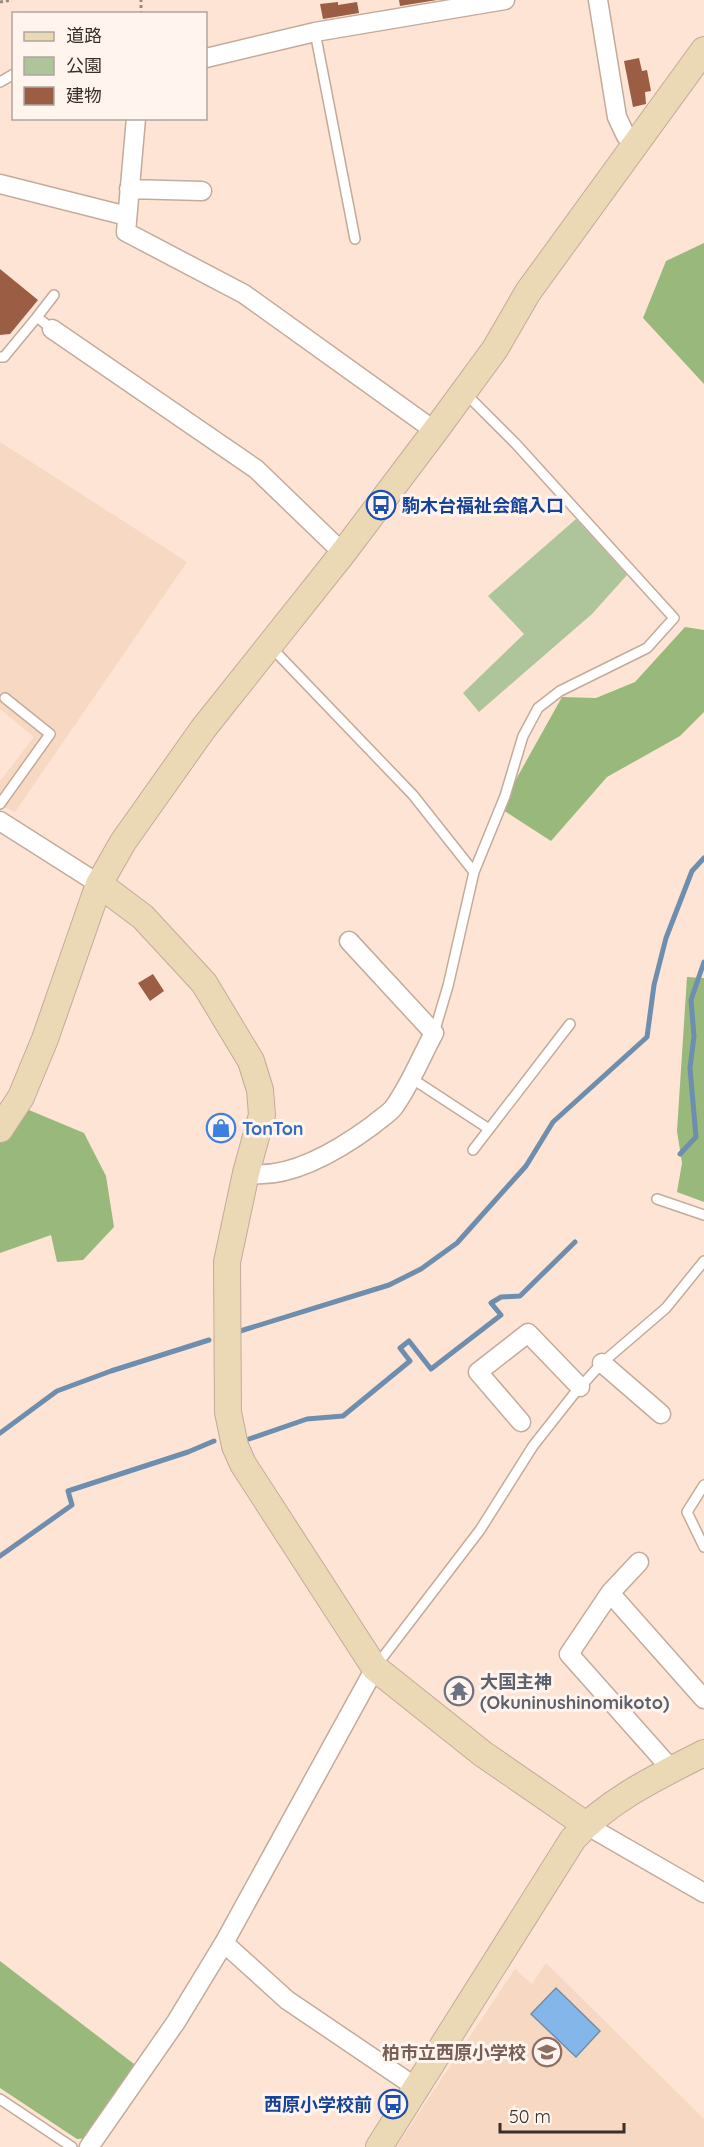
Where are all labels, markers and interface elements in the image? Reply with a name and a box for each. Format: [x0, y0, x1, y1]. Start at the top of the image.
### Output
legend [12, 12, 207, 120]
text: 道路 [66, 24, 102, 47]
text: 公園 [66, 54, 102, 77]
text: 建物 [66, 84, 102, 107]
bus stop icon: 駒木台福祉会館入口 [365, 489, 397, 521]
place label: 駒木台福祉会館入口 [402, 494, 564, 517]
shop icon: TonTon [205, 1112, 237, 1144]
place label: TonTon [242, 1117, 304, 1140]
place label: 大国主神 (Okuninushinomikoto) [480, 1670, 669, 1714]
temple icon: 大国主神 (Okuninushinomikoto) [443, 1675, 475, 1707]
school or university icon: 柏市立西原小学校 [531, 2036, 563, 2068]
place label: 柏市立西原小学校 [382, 2041, 526, 2064]
bus stop icon: 西原小学校前 [377, 2088, 409, 2120]
place label: 西原小学校前 [264, 2093, 372, 2116]
scale bar [500, 2096, 624, 2134]
text: 50 m [509, 2105, 551, 2128]

